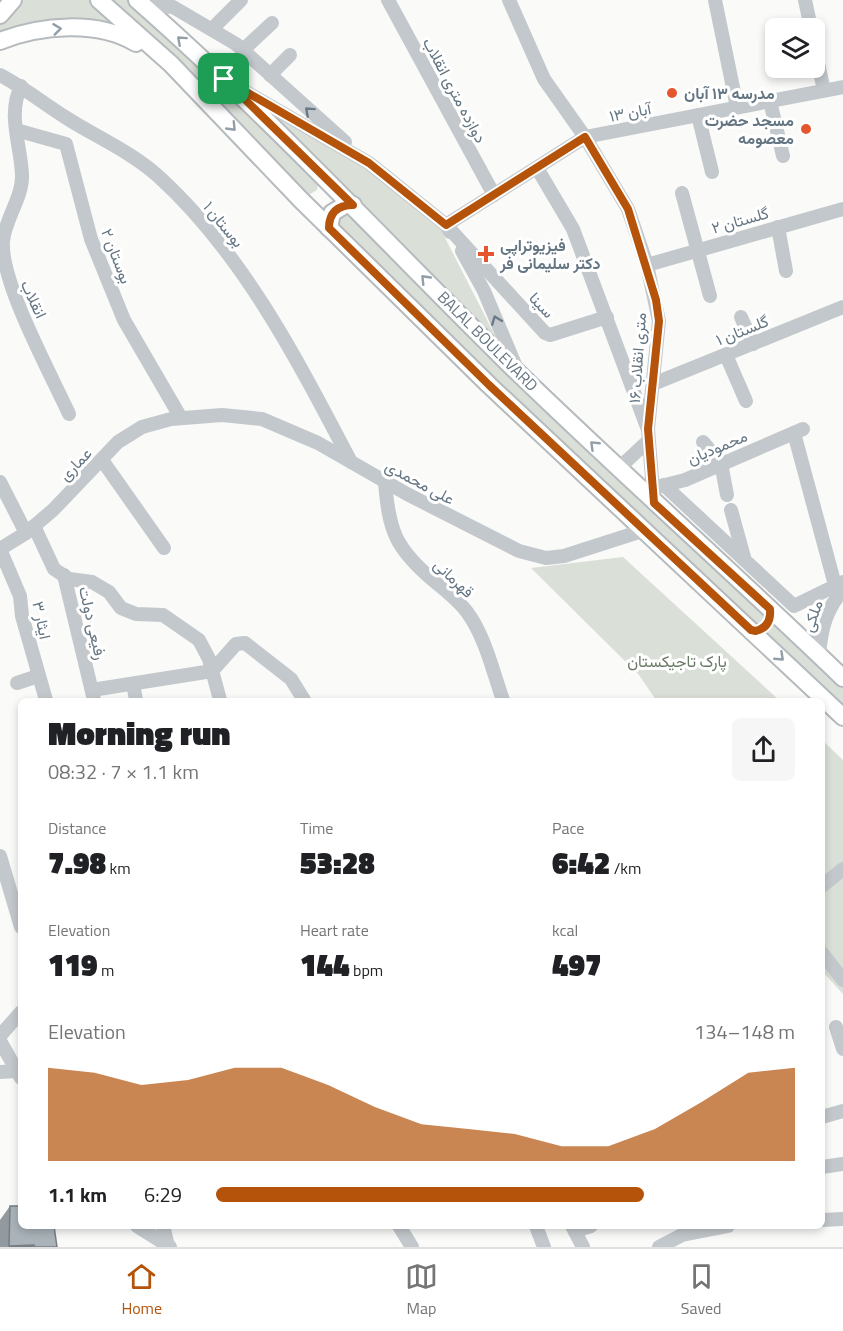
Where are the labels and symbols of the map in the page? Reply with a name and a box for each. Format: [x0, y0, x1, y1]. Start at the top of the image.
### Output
one-way arrow [53, 23, 62, 36]
street label: دوازده متری انقلاب [417, 33, 493, 147]
one-way arrow [177, 36, 188, 47]
pin [198, 53, 249, 104]
place label: مدرسه ۱۳ آبان [684, 81, 775, 105]
marker: مدرسه ۱۳ آبان [665, 86, 679, 100]
street label: ۱۳ آبان [607, 96, 654, 128]
one-way arrow [305, 107, 316, 118]
place label: مسجد حضرت معصومه [705, 108, 794, 150]
one-way arrow [225, 121, 236, 131]
marker: مسجد حضرت معصومه [799, 122, 813, 136]
street label: بوستان ۱ [198, 196, 250, 252]
street label: گلستان ۲ [708, 200, 772, 240]
street label: بوستان ۲ [95, 225, 139, 287]
place label: فیزیوتراپی دکتر سلیمانی فر [499, 233, 601, 275]
marker: فیزیوتراپی دکتر سلیمانی فر [477, 245, 495, 263]
one-way arrow [422, 275, 433, 286]
street label: انقلاب [15, 276, 53, 322]
street label: BALAL BOULEVARD [432, 285, 544, 397]
street label: سینا [524, 287, 560, 323]
street label: گلستان ۱ [712, 309, 772, 351]
street label: ۱۶ متری انقلاب [622, 312, 652, 404]
one-way arrow [491, 315, 503, 326]
street label: محمودیان [683, 424, 751, 470]
one-way arrow [590, 441, 600, 452]
street label: عماری [53, 442, 97, 486]
street label: علی محمدی [381, 454, 459, 510]
street label: قهرمانی [428, 553, 480, 603]
street label: رفیعی دولت [73, 584, 113, 662]
street label: ملکی [795, 597, 829, 635]
street label: ایثار ۳ [26, 599, 58, 641]
park label: پارک تاجیکستان [627, 649, 727, 673]
one-way arrow [773, 650, 783, 661]

